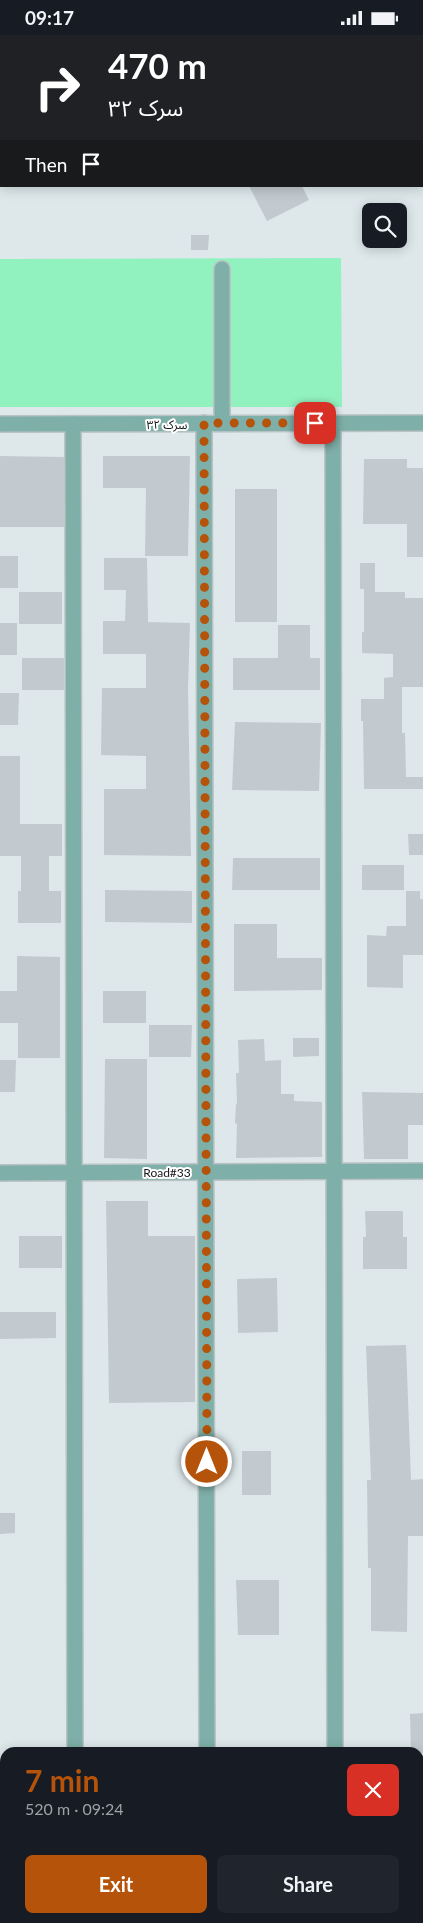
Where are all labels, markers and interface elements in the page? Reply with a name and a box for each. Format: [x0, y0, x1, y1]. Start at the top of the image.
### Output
text: 09:17 [25, 6, 74, 29]
text: 470 m [108, 44, 207, 86]
icon: right [25, 55, 90, 120]
text: سرک ۳۲ [108, 94, 183, 121]
icon: arrive [77, 150, 105, 178]
text: Then [25, 153, 67, 176]
map controls [362, 203, 407, 248]
button: search [362, 203, 407, 248]
pin [294, 402, 336, 444]
icon: arrive [301, 409, 329, 437]
street label: سرک ۳۲ [146, 417, 188, 432]
street label: Road#33 [143, 1165, 191, 1180]
position arrow [180, 1435, 232, 1487]
text: 7 min [25, 1762, 99, 1798]
button: close [347, 1764, 399, 1816]
text: 520 m · 09:24 [25, 1799, 124, 1818]
button: Exit [25, 1855, 207, 1913]
button: Share [217, 1855, 399, 1913]

